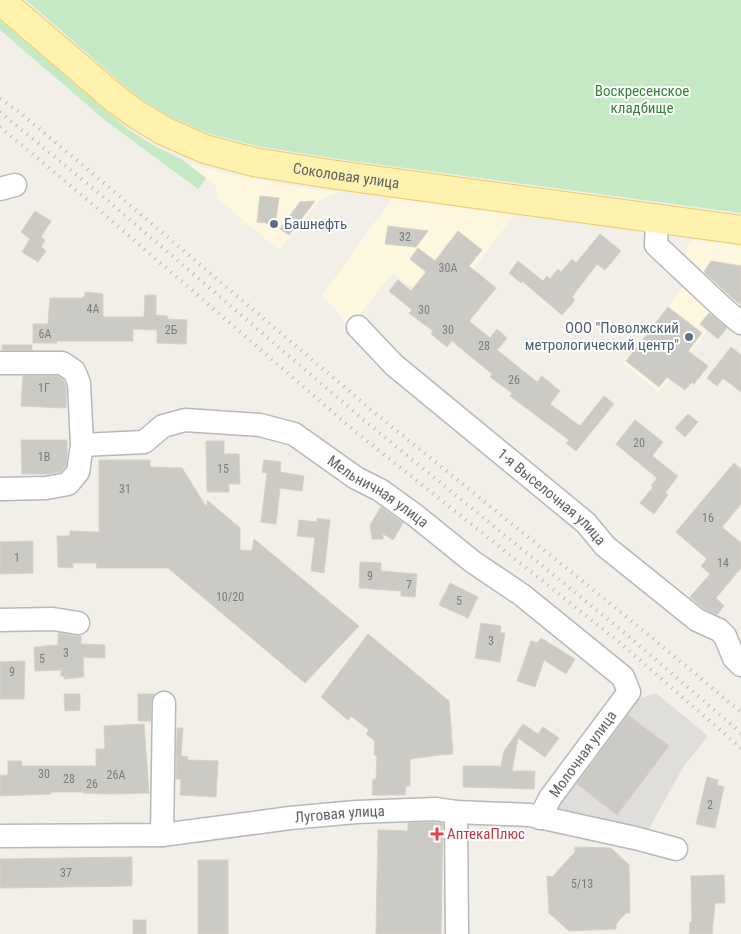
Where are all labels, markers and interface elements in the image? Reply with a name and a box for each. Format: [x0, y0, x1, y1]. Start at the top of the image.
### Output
park label: Воскресенское кладбище [595, 82, 689, 117]
street label: Соколовая улица [292, 159, 401, 192]
place label: Башнефть [284, 215, 347, 233]
marker: Башнефть [268, 218, 280, 230]
house number: 32 [399, 230, 411, 244]
house number: 30А [439, 261, 457, 275]
house number: 4А [87, 302, 100, 316]
house number: 30 [418, 303, 430, 317]
place label: ООО "Поволжский метрологический центр" [525, 319, 679, 354]
house number: 2Б [165, 323, 178, 337]
house number: 30 [442, 323, 454, 337]
house number: 6А [39, 327, 52, 341]
marker: ООО "Поволжский метрологический центр" [683, 331, 695, 343]
house number: 28 [478, 339, 490, 353]
house number: 26 [508, 373, 520, 387]
house number: 1Г [38, 381, 50, 395]
house number: 20 [633, 436, 645, 450]
street label: 1-я Выселочная улица [494, 445, 610, 549]
house number: 1В [38, 450, 50, 464]
street label: Мельничная улица [324, 452, 432, 531]
house number: 15 [217, 462, 229, 476]
house number: 31 [119, 482, 131, 496]
house number: 16 [702, 511, 714, 525]
house number: 1 [14, 551, 20, 565]
house number: 14 [717, 556, 729, 570]
house number: 9 [367, 569, 373, 583]
house number: 7 [406, 578, 412, 592]
house number: 10/20 [216, 590, 244, 604]
house number: 5 [456, 594, 462, 608]
house number: 3 [488, 634, 494, 648]
house number: 3 [63, 646, 69, 660]
house number: 5 [39, 652, 45, 666]
house number: 9 [9, 665, 15, 679]
street label: Молочная улица [545, 707, 621, 801]
house number: 30 [38, 767, 50, 781]
house number: 26А [107, 768, 125, 782]
house number: 28 [63, 772, 75, 786]
house number: 26 [86, 777, 98, 791]
house number: 2 [707, 798, 713, 812]
street label: Луговая улица [294, 802, 385, 827]
place label: АптекаПлюс [447, 825, 525, 843]
marker: АптекаПлюс [431, 828, 443, 840]
house number: 37 [60, 866, 72, 880]
house number: 5/13 [571, 877, 593, 891]

